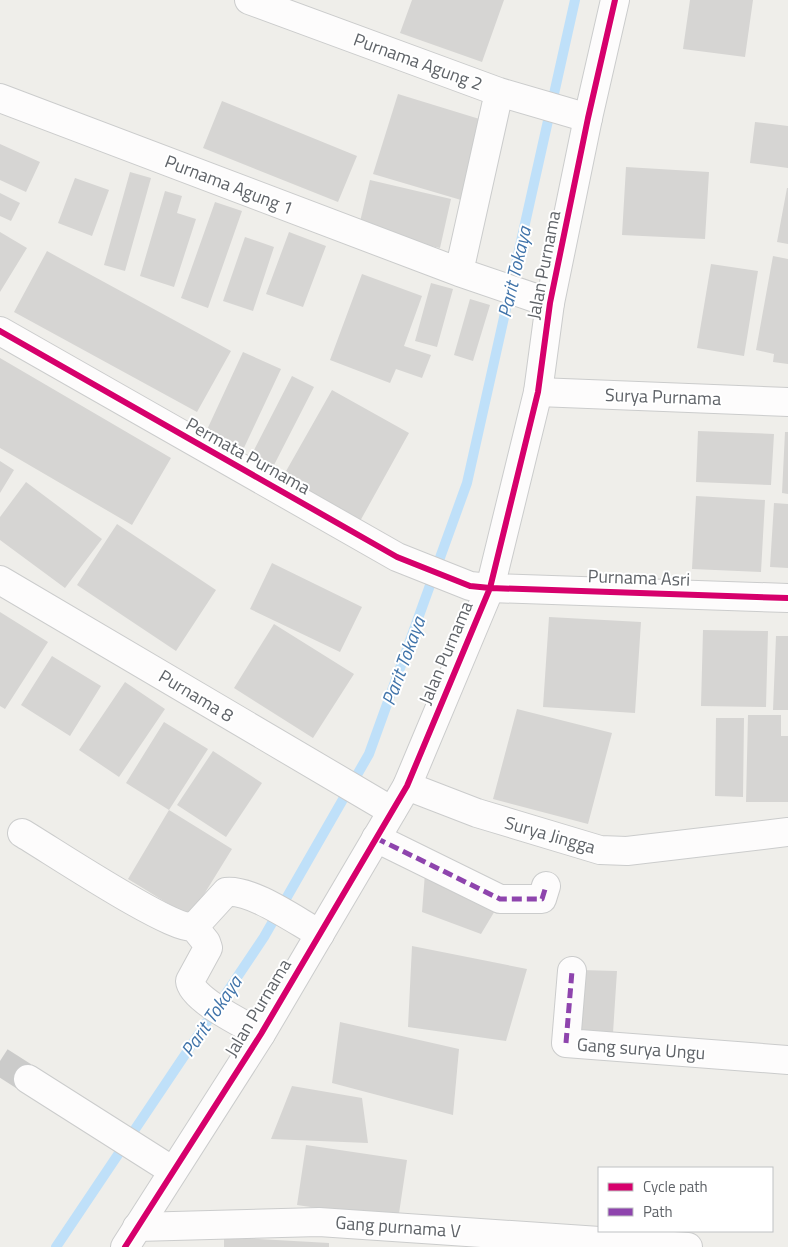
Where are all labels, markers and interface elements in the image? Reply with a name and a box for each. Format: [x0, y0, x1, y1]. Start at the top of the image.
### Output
street label: Purnama Agung 2 [350, 26, 486, 97]
street label: Purnama Agung 1 [161, 148, 297, 221]
street label: Jalan Purnama [520, 208, 567, 322]
water label: Parit Tokaya [489, 222, 538, 320]
street label: Surya Purnama [604, 381, 722, 412]
street label: Permata Purnama [181, 410, 315, 501]
street label: Purnama Asri [587, 562, 691, 593]
street label: Jalan Purnama [412, 597, 480, 709]
water label: Parit Tokaya [373, 611, 432, 709]
street label: Purnama 8 [154, 663, 239, 729]
street label: Surya Jingga [502, 809, 599, 860]
street label: Jalan Purnama [218, 954, 298, 1062]
water label: Parit Tokaya [173, 968, 249, 1062]
street label: Gang surya Ungu [576, 1031, 706, 1066]
legend [598, 1167, 773, 1232]
text: Cycle path [643, 1175, 708, 1198]
text: Path [643, 1200, 673, 1223]
street label: Gang purnama V [335, 1209, 462, 1244]

